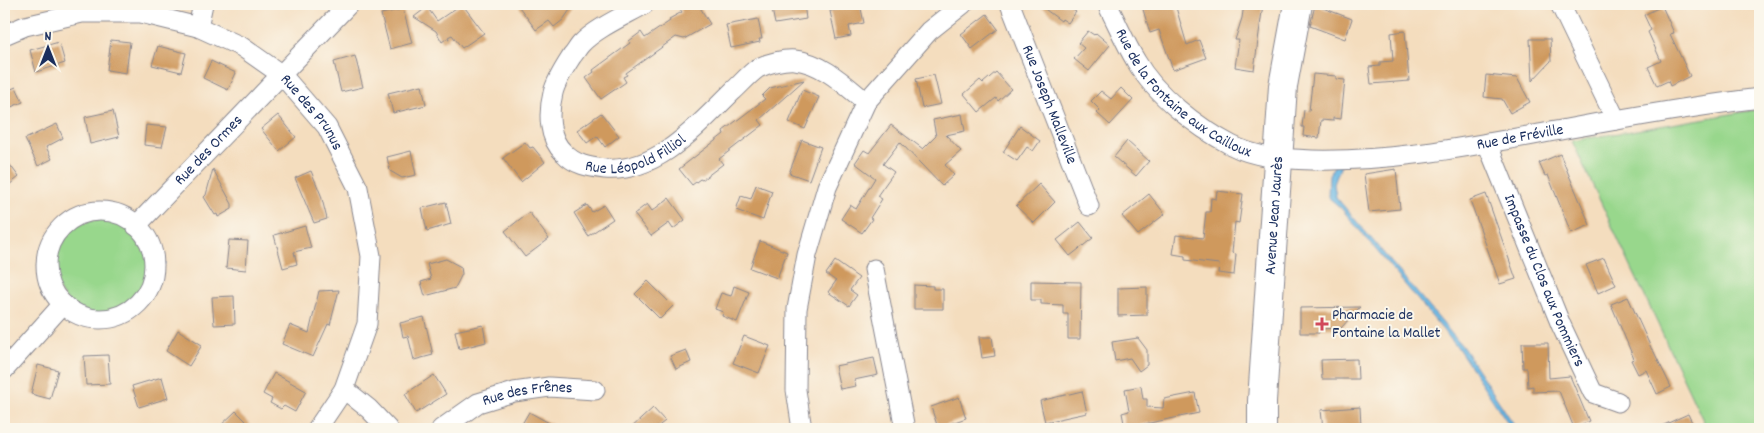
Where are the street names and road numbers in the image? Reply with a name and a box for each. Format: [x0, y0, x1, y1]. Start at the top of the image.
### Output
street label: Rue de la Fontaine aux Cailloux [1109, 25, 1254, 164]
street label: Rue Joseph Malleville [1016, 42, 1083, 168]
street label: Rue des Prunus [275, 69, 349, 155]
street label: Rue des Ormes [169, 110, 248, 191]
street label: Rue de Fréville [1475, 118, 1565, 156]
street label: Rue Léopold Filliol [583, 129, 691, 181]
street label: Avenue Jean Jaurès [1259, 155, 1290, 275]
street label: Impasse du Clos aux Pommiers [1498, 191, 1591, 371]
street label: Rue des Frênes [479, 375, 574, 413]

